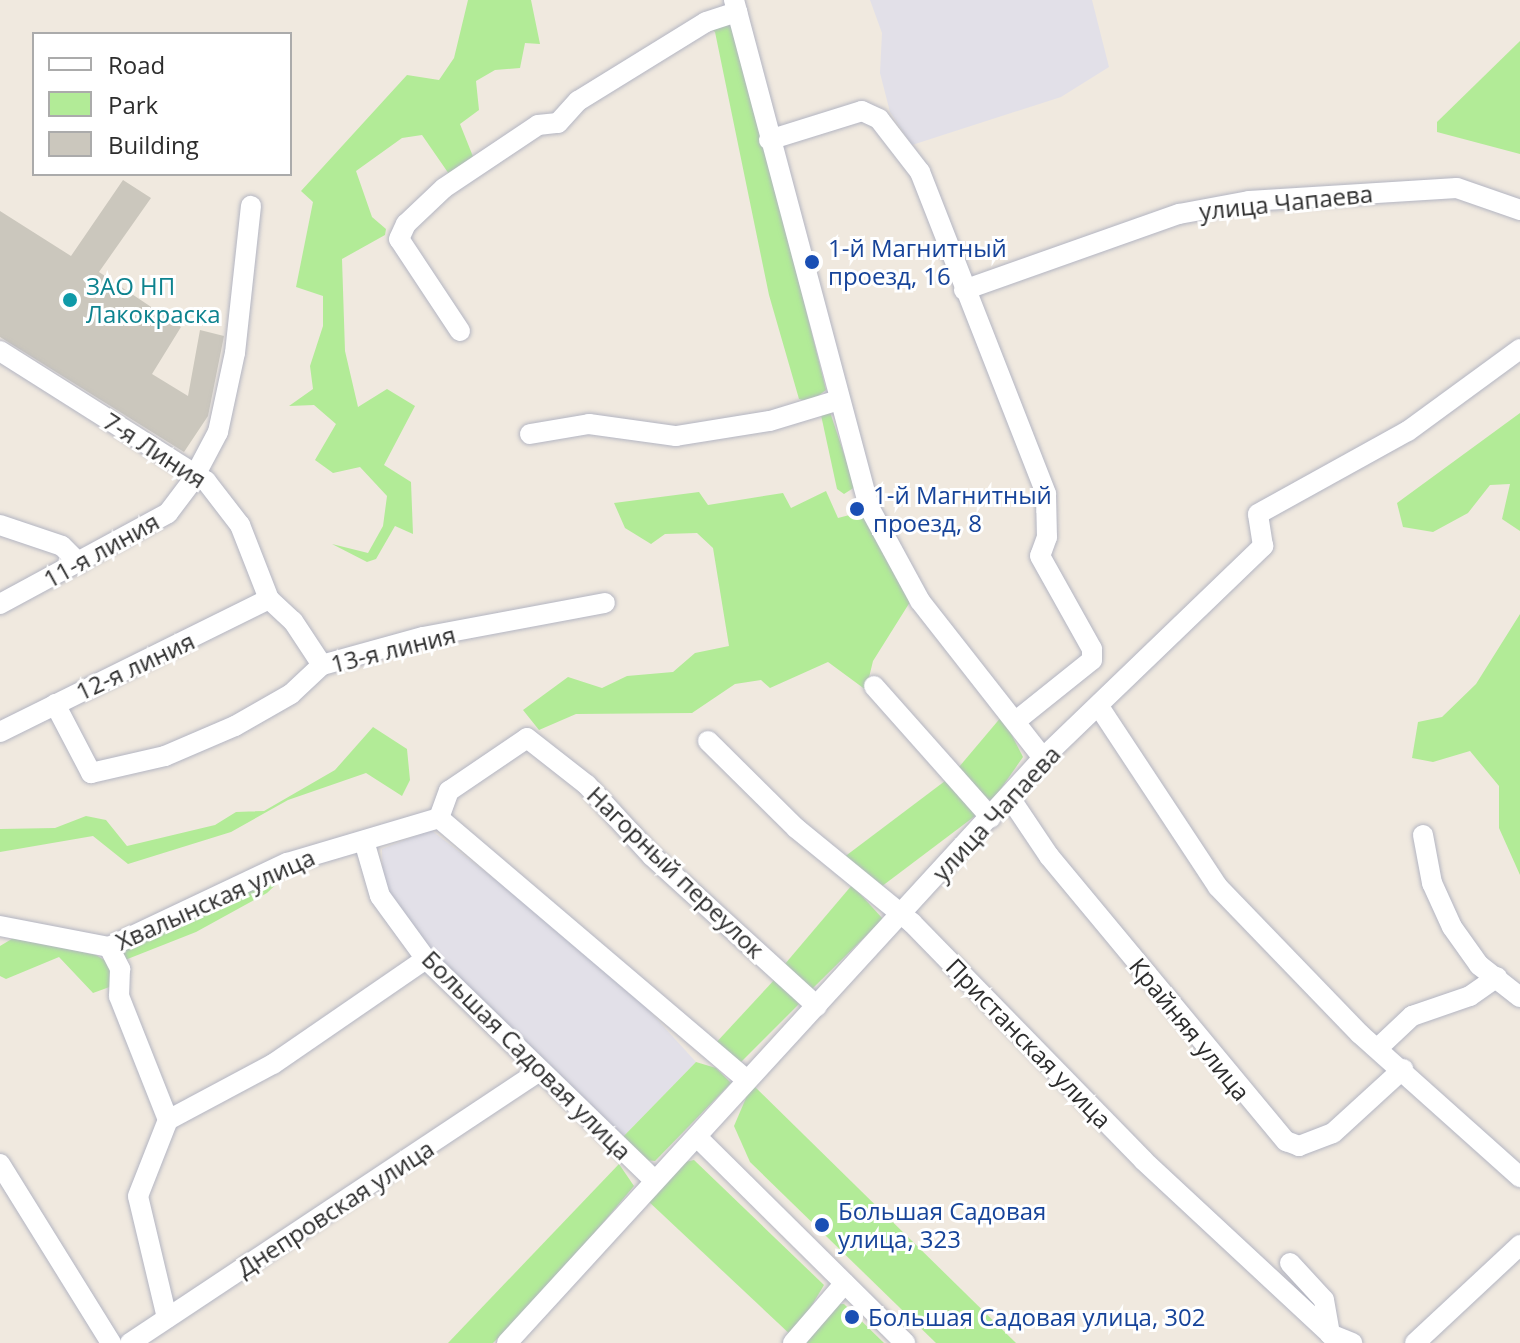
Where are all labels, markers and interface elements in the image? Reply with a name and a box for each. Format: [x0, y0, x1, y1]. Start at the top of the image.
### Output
legend [32, 32, 292, 176]
text: Road [108, 48, 165, 81]
text: Park [108, 88, 158, 121]
text: Building [108, 128, 199, 161]
street label: улица Чапаева [1198, 179, 1374, 225]
place label: 1-й Магнитный проезд, 16 [828, 234, 1007, 290]
marker: 1-й Магнитный проезд, 16 [803, 253, 821, 271]
place label: ЗАО НП Лакокраска [86, 272, 221, 328]
marker: ЗАО НП Лакокраска [61, 291, 79, 309]
street label: 7-я Линия [98, 406, 212, 494]
place label: 1-й Магнитный проезд, 8 [873, 481, 1052, 537]
marker: 1-й Магнитный проезд, 8 [848, 500, 866, 518]
street label: 11-я линия [38, 507, 164, 593]
street label: 13-я линия [328, 620, 458, 678]
street label: 12-я линия [71, 626, 199, 706]
street label: улица Чапаева [926, 739, 1066, 887]
street label: Нагорный переулок [582, 780, 770, 964]
street label: Хвалынская улица [111, 842, 319, 956]
street label: Большая Садовая улица [416, 944, 638, 1166]
street label: Пристанская улица [941, 952, 1117, 1134]
street label: Крайняя улица [1124, 952, 1256, 1106]
street label: Днепровская улица [231, 1134, 439, 1282]
place label: Большая Садовая улица, 323 [838, 1197, 1046, 1253]
marker: Большая Садовая улица, 323 [813, 1216, 831, 1234]
place label: Большая Садовая улица, 302 [868, 1303, 1206, 1331]
marker: Большая Садовая улица, 302 [843, 1308, 861, 1326]

